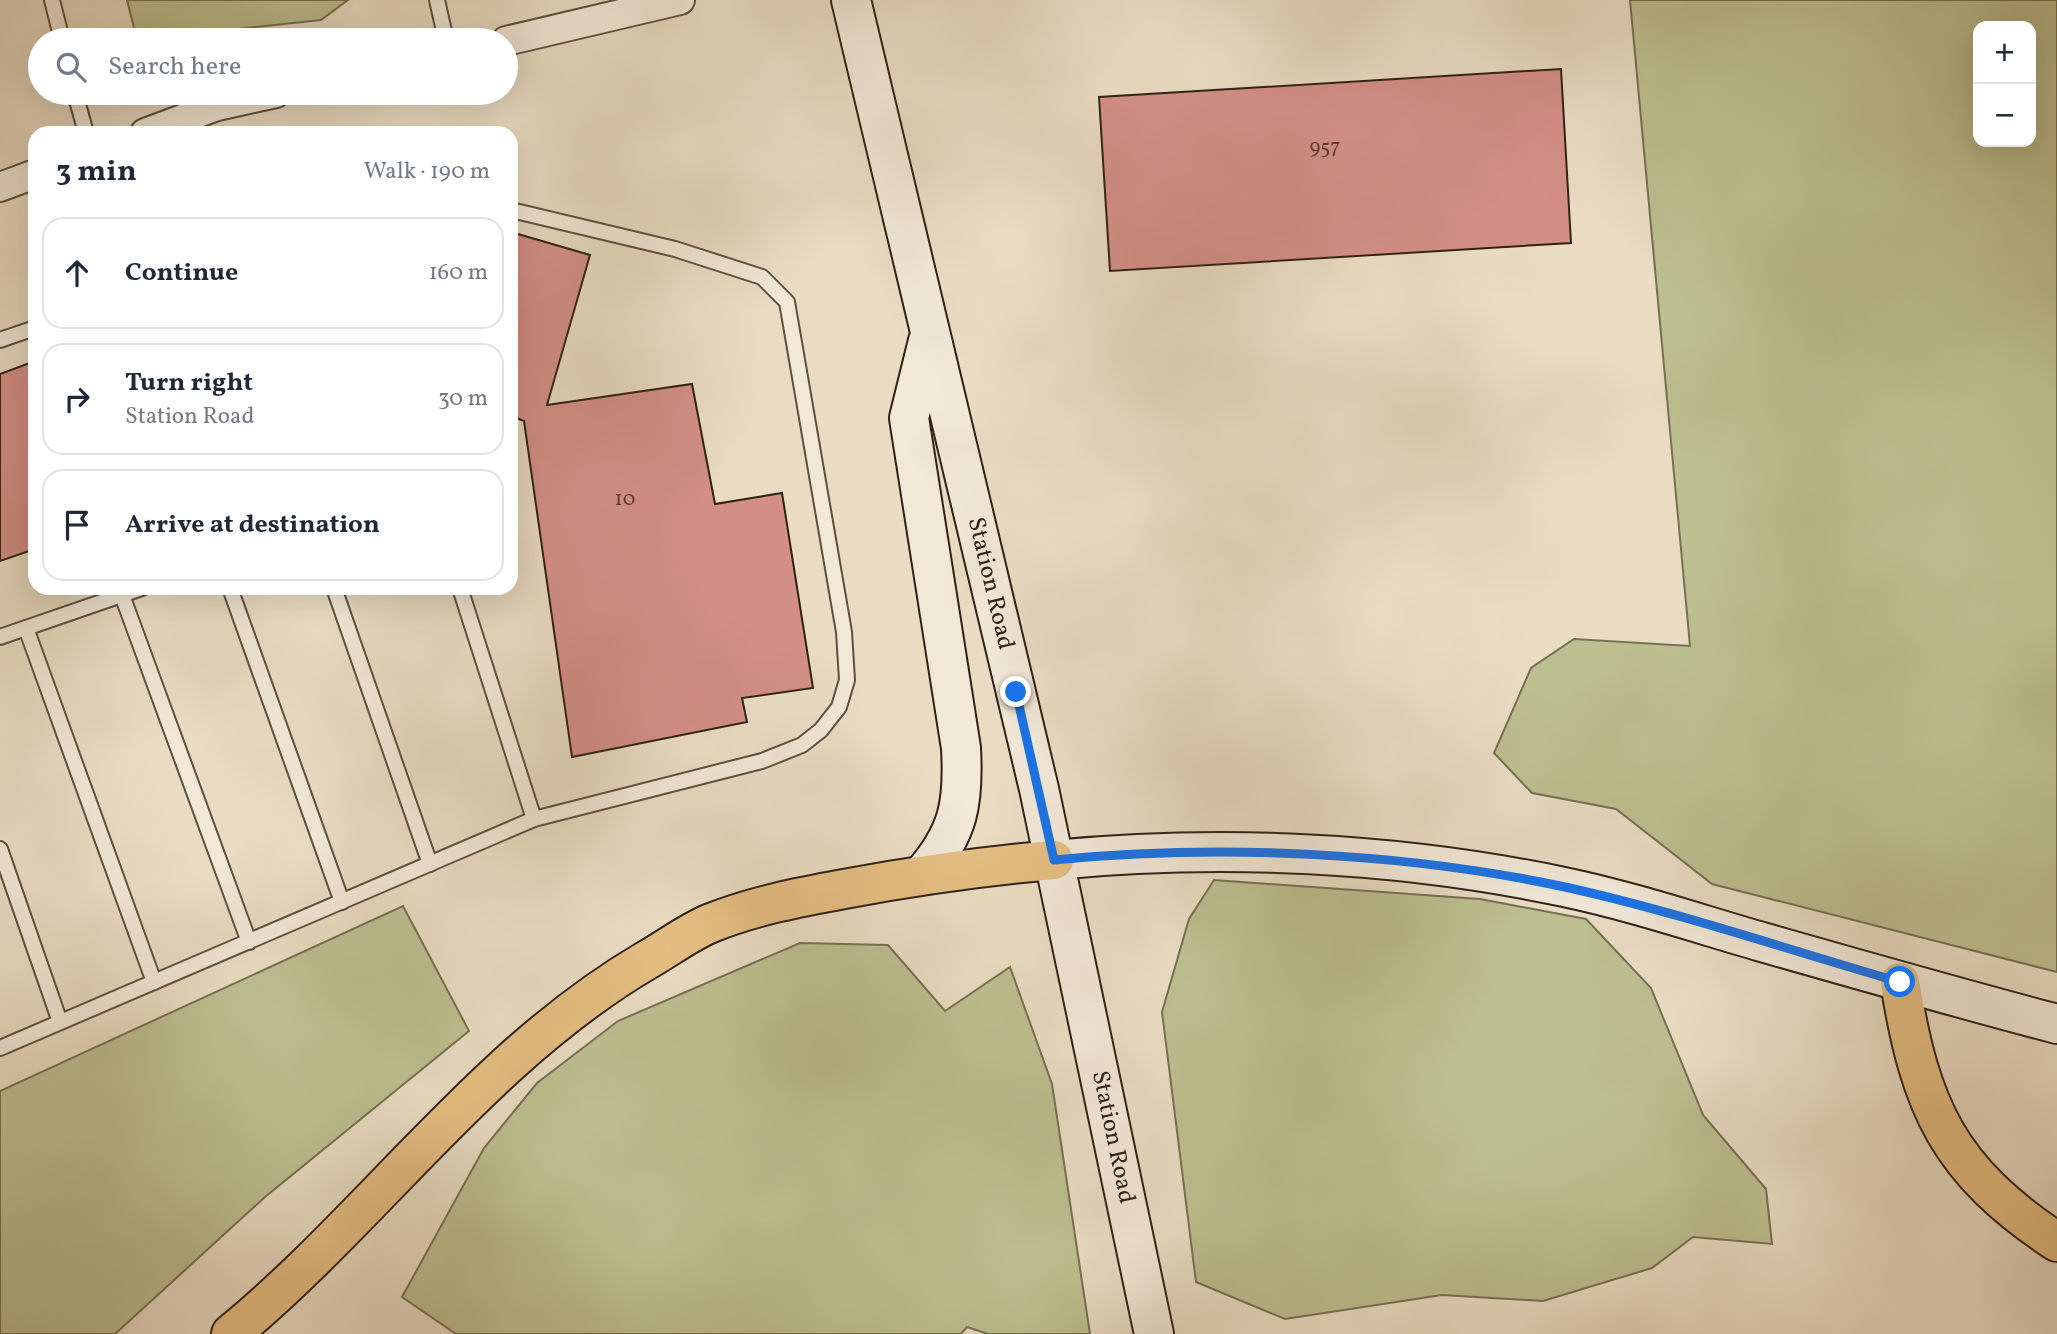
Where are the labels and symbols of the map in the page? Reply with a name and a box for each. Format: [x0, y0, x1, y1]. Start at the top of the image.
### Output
house number: 957 [1310, 133, 1340, 162]
house number: 10 [615, 485, 635, 514]
street label: Station Road [958, 514, 1022, 653]
route end [1000, 676, 1031, 707]
route start [1884, 966, 1915, 997]
street label: Station Road [1082, 1068, 1143, 1207]

